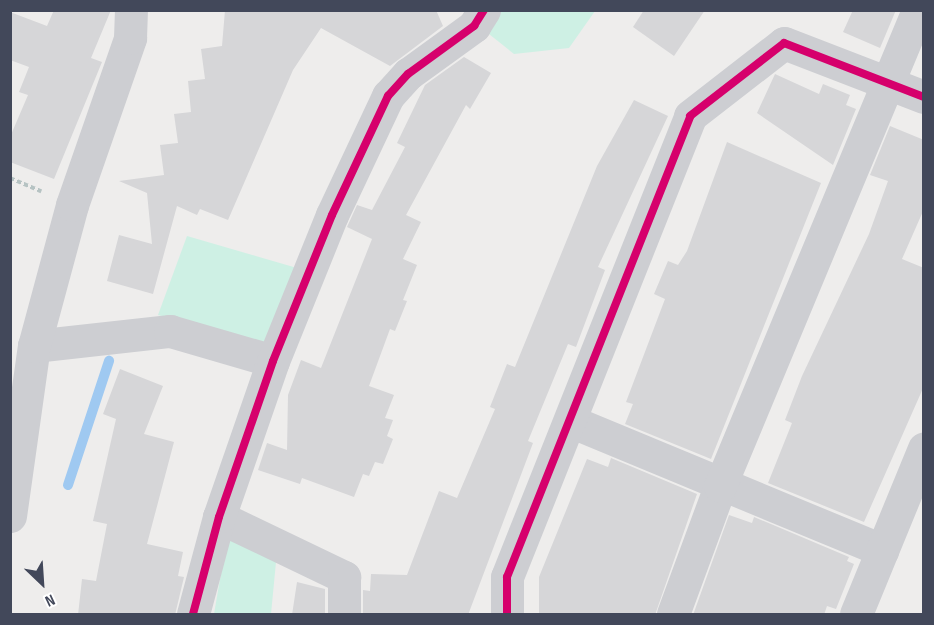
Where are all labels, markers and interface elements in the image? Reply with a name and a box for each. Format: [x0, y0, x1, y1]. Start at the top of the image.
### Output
north arrow [12, 553, 72, 613]
text: N [42, 589, 58, 610]

